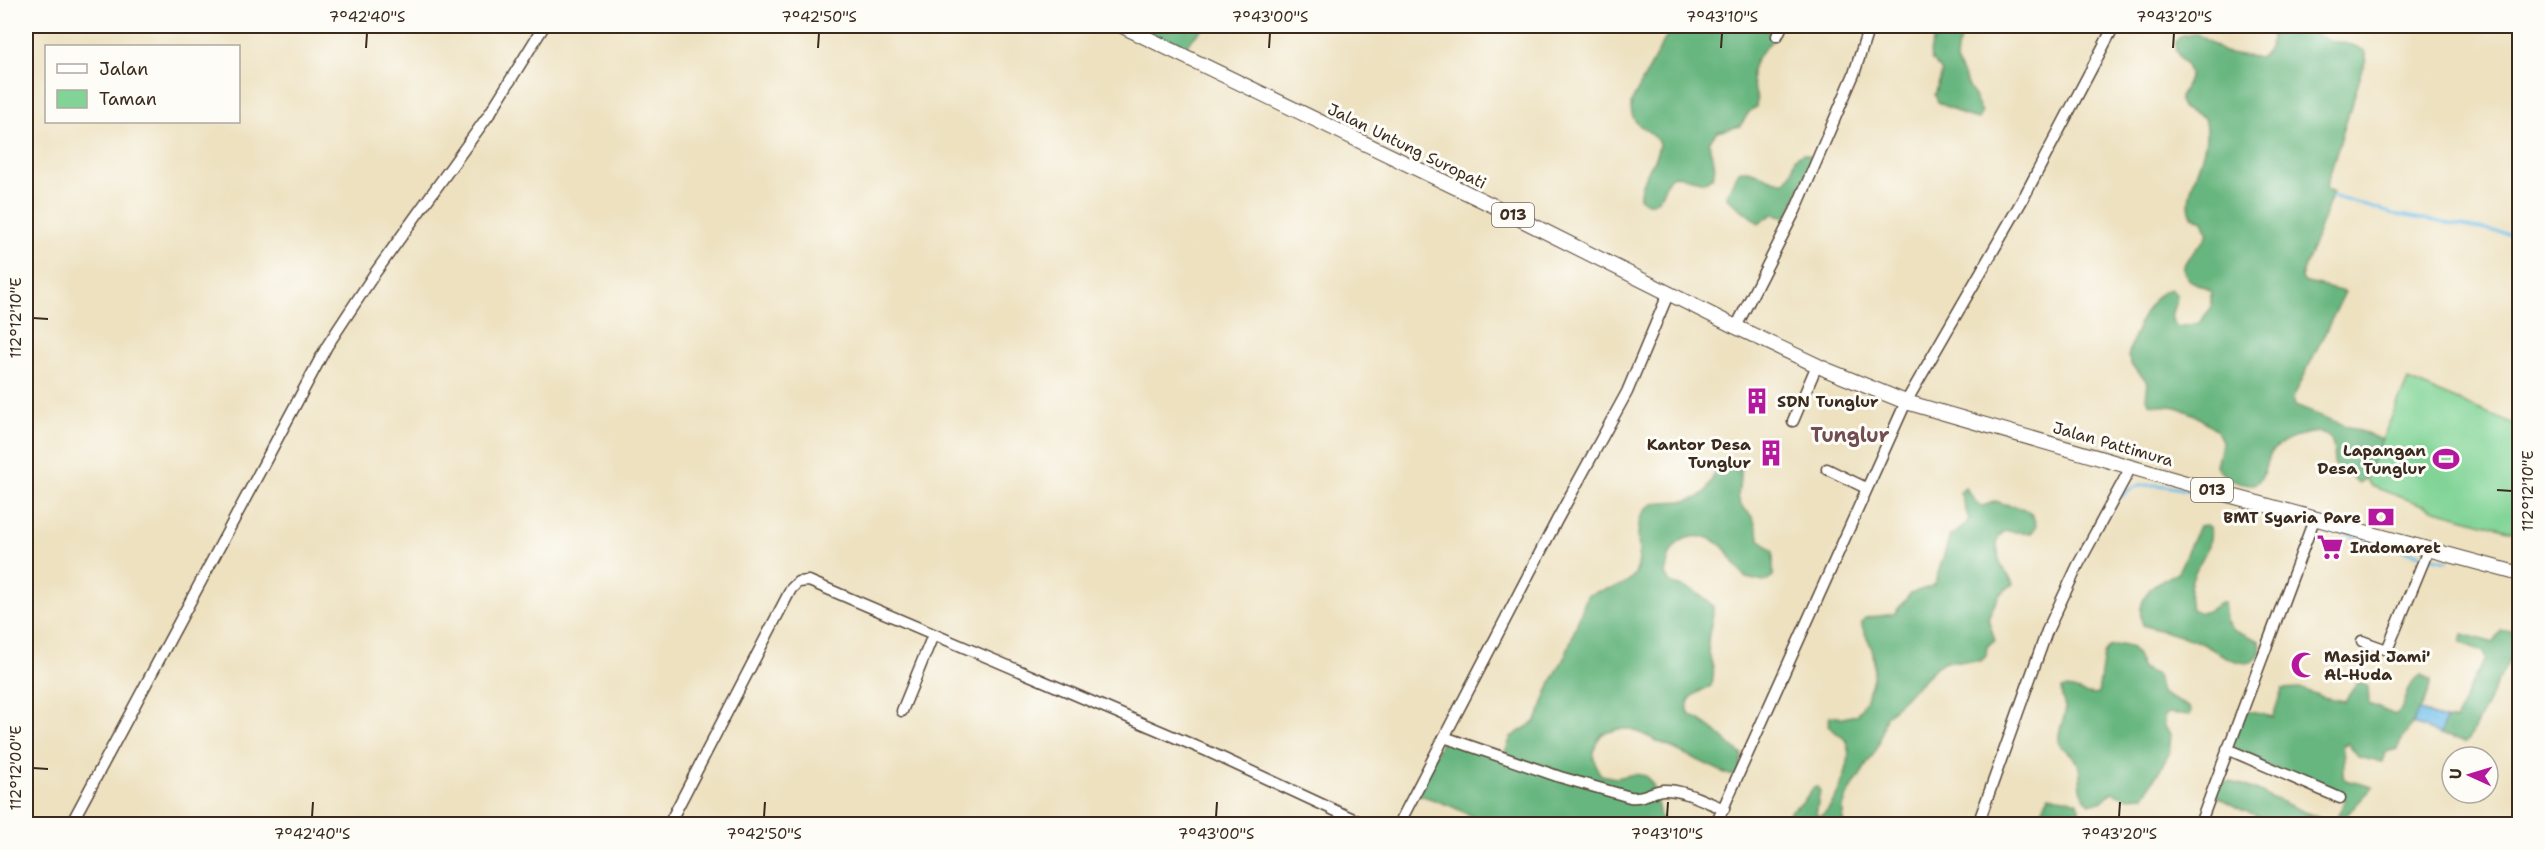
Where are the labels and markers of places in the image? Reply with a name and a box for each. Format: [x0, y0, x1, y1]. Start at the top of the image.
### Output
building icon: SDN Tunglur [1742, 386, 1772, 416]
place label: SDN Tunglur [1777, 391, 1879, 412]
place label: Kantor Desa Tunglur [1647, 434, 1751, 473]
building icon: Kantor Desa Tunglur [1756, 438, 1786, 468]
place label: Lapangan Desa Tunglur [2317, 440, 2426, 479]
sports icon: Lapangan Desa Tunglur [2431, 444, 2461, 474]
bank icon: BMT Syaria Pare [2366, 502, 2396, 532]
place label: BMT Syaria Pare [2223, 507, 2361, 528]
supermarket icon: Indomaret [2315, 532, 2345, 562]
place label: Indomaret [2350, 537, 2441, 558]
place label: Masjid Jami' Al-Huda [2324, 646, 2431, 685]
mosque icon: Masjid Jami' Al-Huda [2289, 650, 2319, 680]

